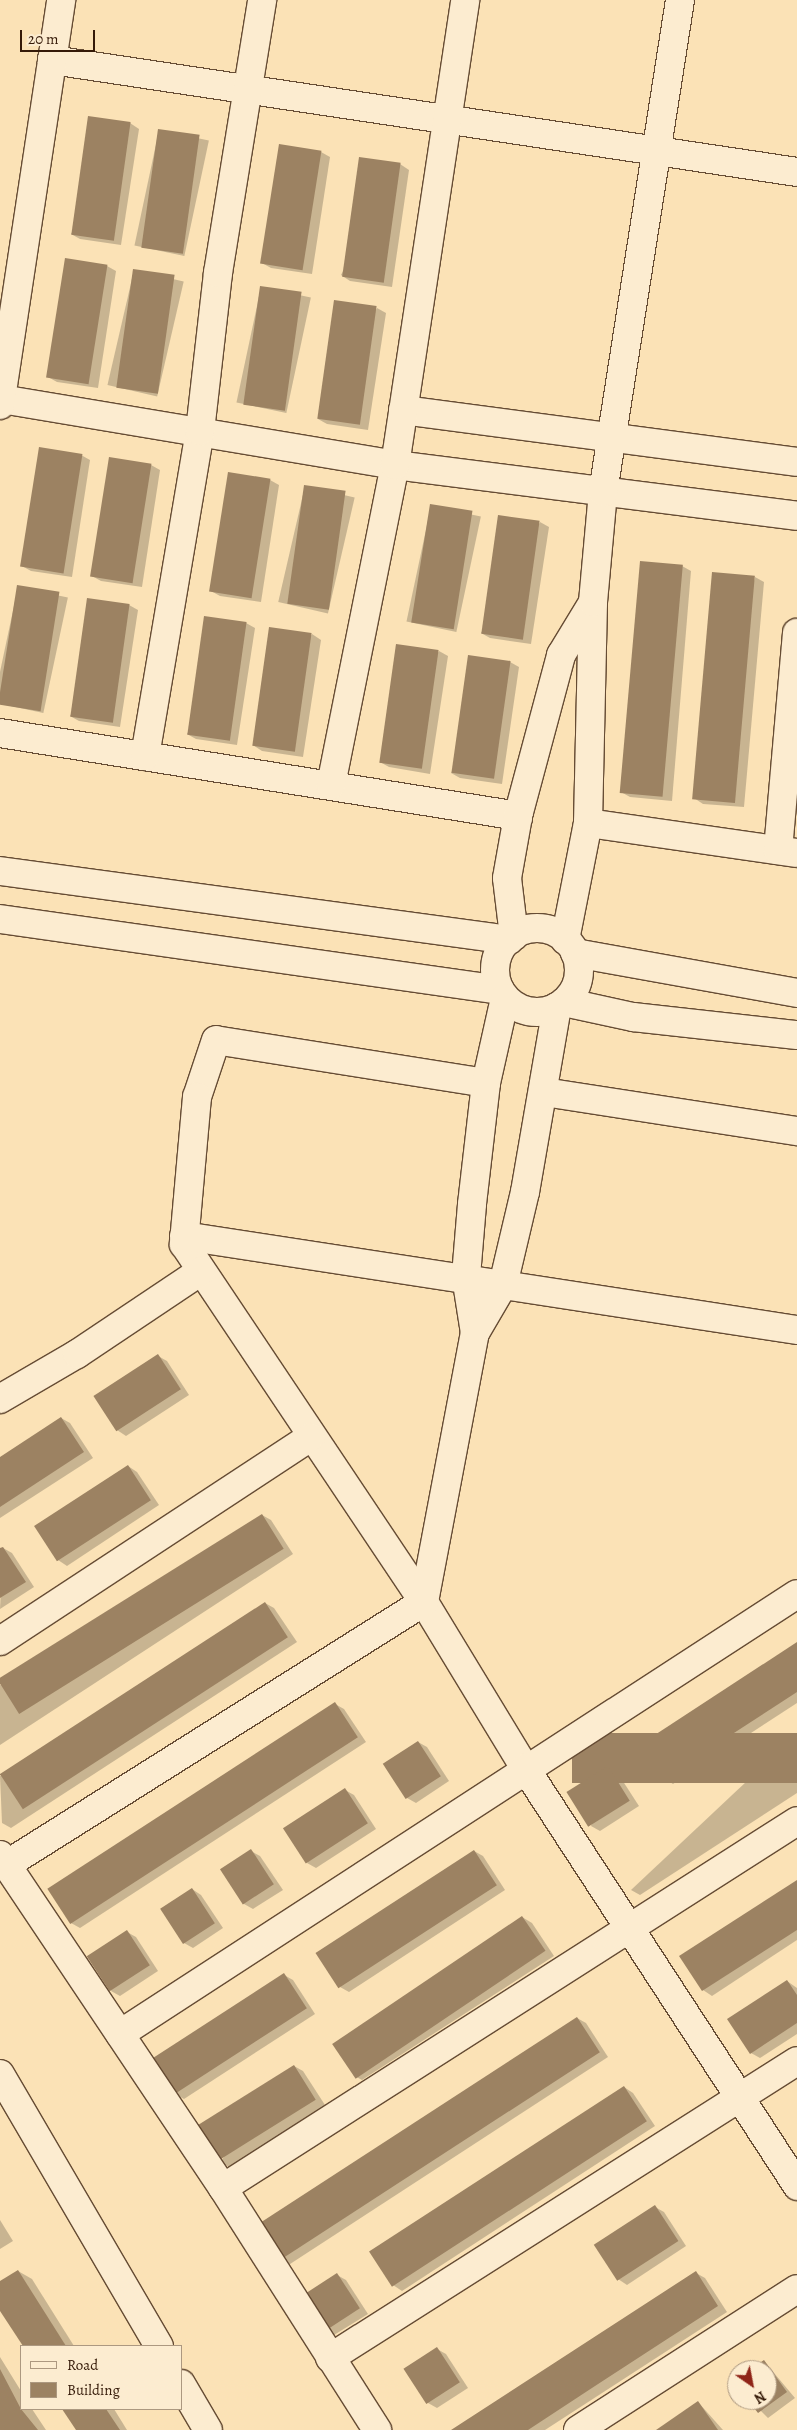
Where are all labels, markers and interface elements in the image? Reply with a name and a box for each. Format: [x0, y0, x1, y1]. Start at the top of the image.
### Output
scale bar [22, 20, 98, 52]
text: 20 m [28, 29, 59, 49]
legend [20, 2345, 182, 2410]
text: Road [67, 2355, 98, 2375]
north arrow [727, 2360, 777, 2410]
text: Building [67, 2380, 120, 2400]
text: N [750, 2386, 769, 2408]

